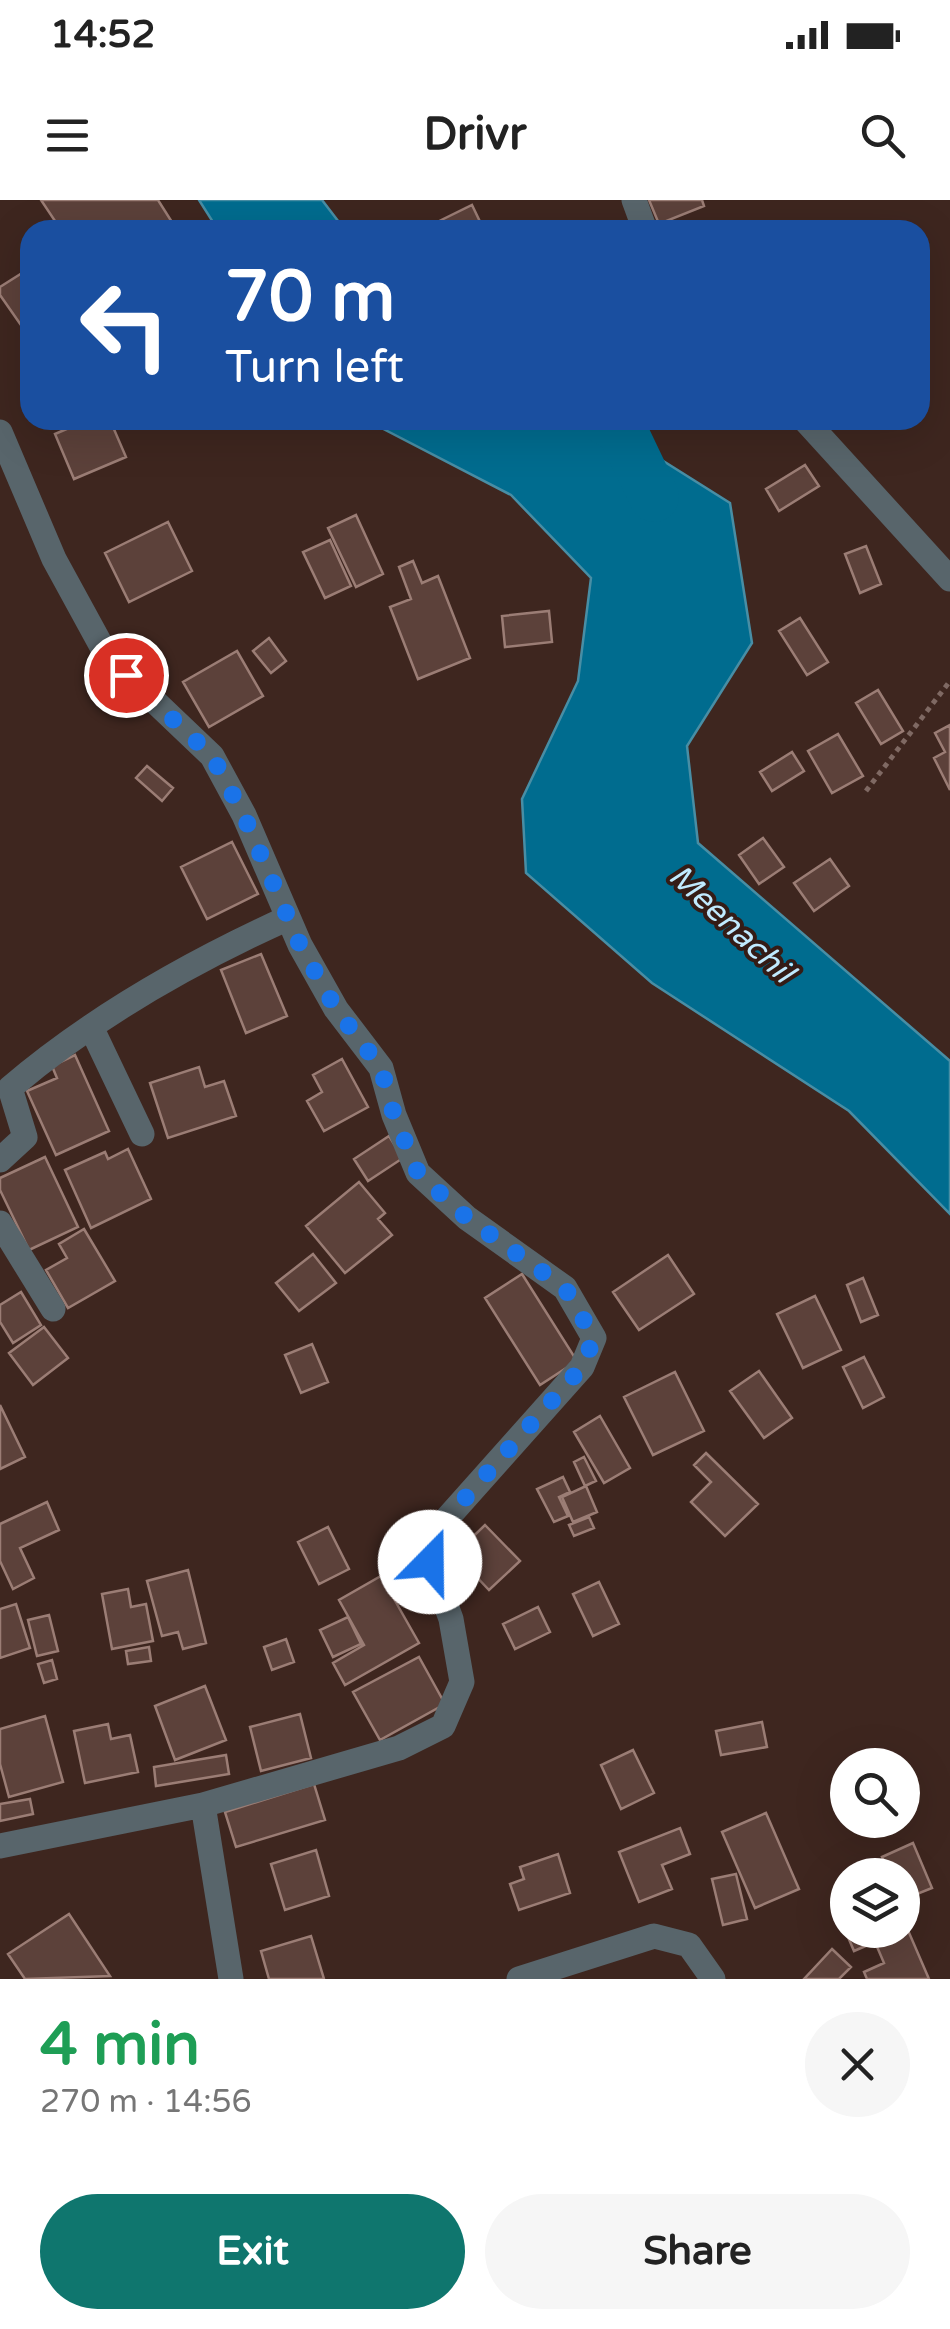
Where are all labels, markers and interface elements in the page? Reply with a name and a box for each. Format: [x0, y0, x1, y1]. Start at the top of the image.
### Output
text: 14:52 [50, 12, 155, 58]
icon: menu [40, 108, 95, 163]
text: Drivr [424, 108, 526, 162]
icon: search [855, 108, 910, 163]
text: 70 m [225, 256, 395, 340]
icon: left [60, 260, 190, 390]
text: Turn left [225, 341, 404, 395]
pin [84, 633, 169, 718]
icon: arrive [99, 648, 154, 703]
water label: Meenachil [661, 857, 804, 994]
position arrow [378, 1510, 482, 1614]
map controls [830, 1748, 920, 1948]
button: search [830, 1748, 920, 1838]
button: layers [830, 1858, 920, 1948]
text: 4 min [40, 2009, 200, 2081]
button: close [805, 2012, 910, 2117]
text: 270 m · 14:56 [40, 2083, 252, 2121]
button: Exit [40, 2194, 465, 2309]
button: Share [485, 2194, 910, 2309]

